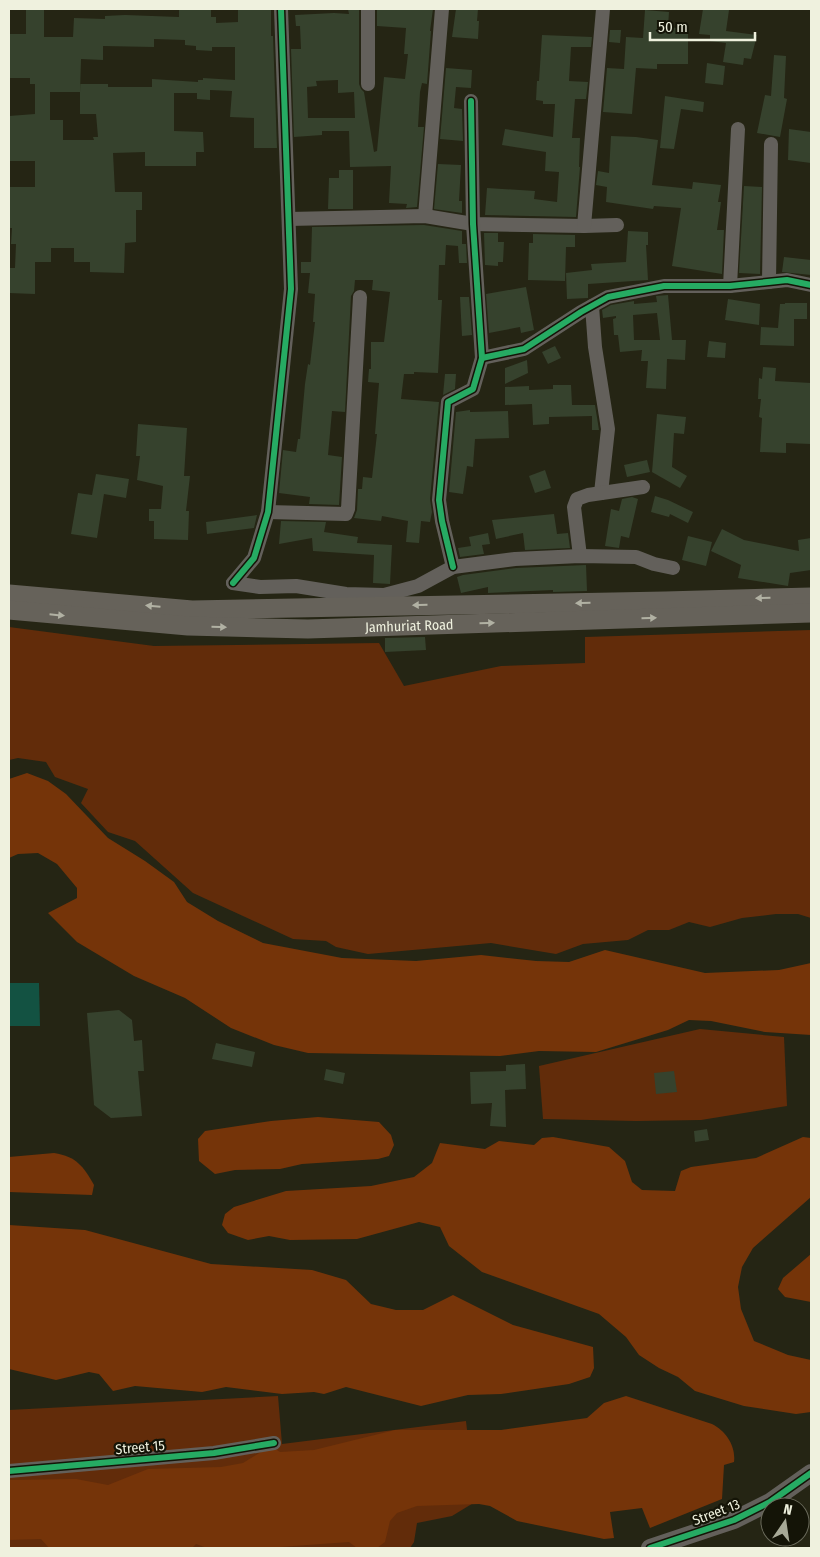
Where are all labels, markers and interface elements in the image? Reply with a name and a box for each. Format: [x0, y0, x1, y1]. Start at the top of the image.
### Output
scale bar [650, 10, 755, 42]
text: 50 m [658, 18, 688, 36]
one-way arrow [754, 594, 770, 602]
one-way arrow [574, 599, 590, 607]
one-way arrow [412, 601, 428, 609]
one-way arrow [145, 602, 161, 610]
one-way arrow [50, 611, 66, 619]
one-way arrow [641, 614, 657, 622]
street label: Jamhuriat Road [365, 616, 454, 636]
one-way arrow [479, 619, 495, 627]
one-way arrow [211, 623, 227, 631]
street label: Street 15 [115, 1437, 165, 1458]
street label: Street 13 [690, 1496, 742, 1529]
north arrow [760, 1497, 810, 1547]
text: N [782, 1501, 794, 1519]

